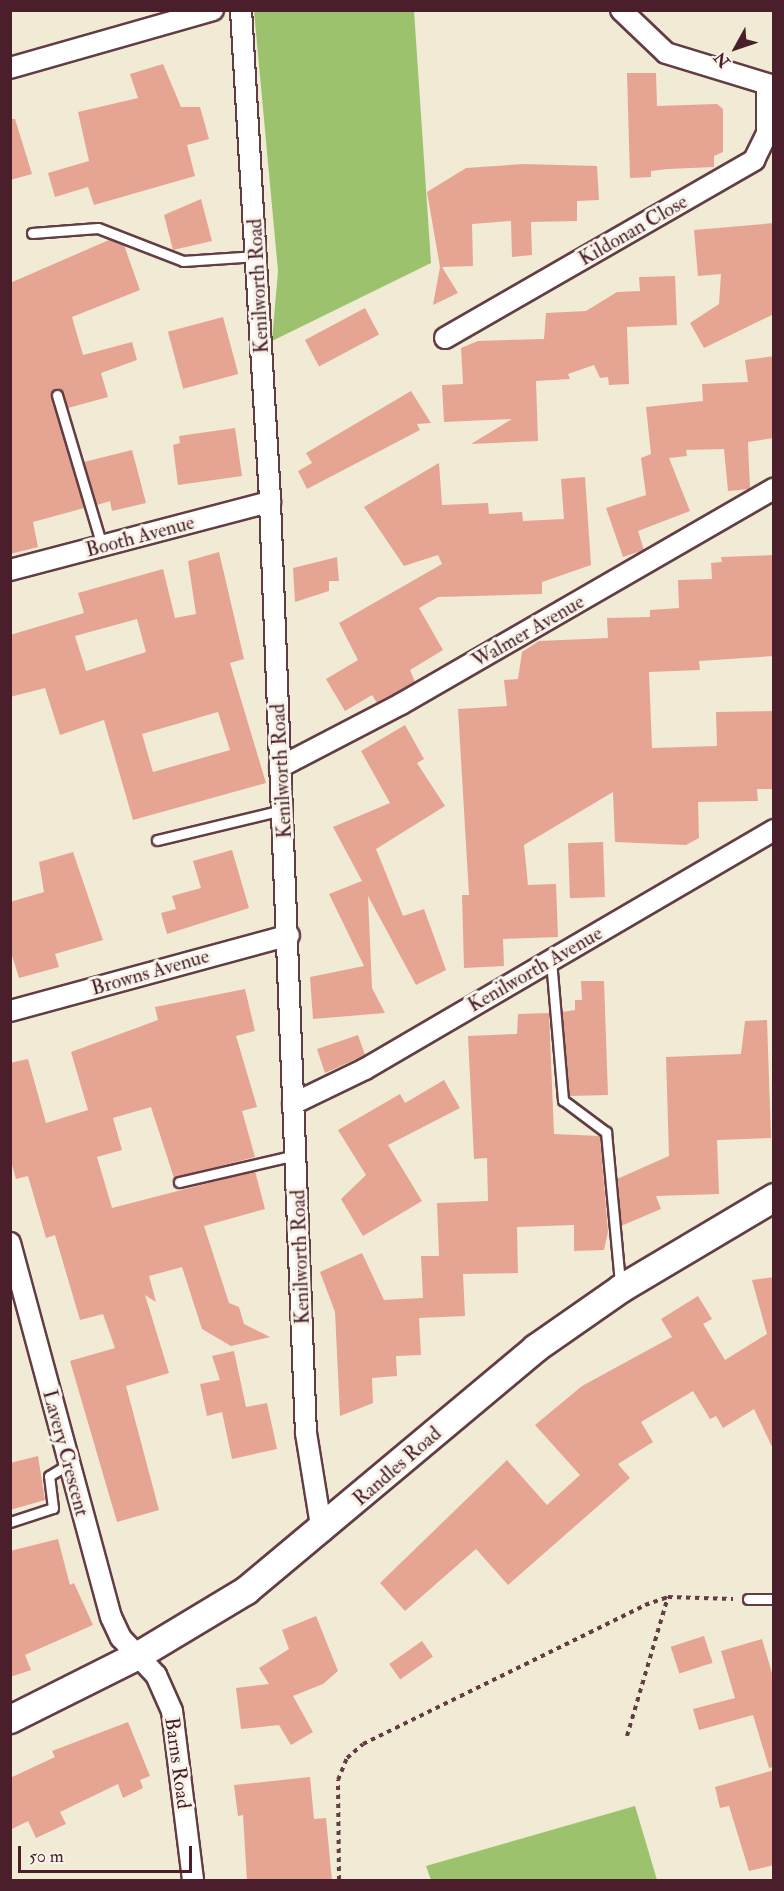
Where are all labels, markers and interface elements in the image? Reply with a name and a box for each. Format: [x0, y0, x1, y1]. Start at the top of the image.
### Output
north arrow [706, 18, 766, 78]
text: N [710, 48, 734, 71]
street label: Kildonan Close [574, 189, 692, 271]
street label: Kenilworth Road [242, 218, 274, 354]
street label: Booth Avenue [83, 510, 197, 562]
street label: Walmer Avenue [468, 589, 588, 673]
street label: Kenilworth Road [265, 703, 297, 839]
street label: Kenilworth Avenue [464, 921, 606, 1017]
street label: Browns Avenue [88, 944, 212, 1000]
street label: Kenilworth Road [286, 1189, 314, 1325]
street label: Lavery Crescent [38, 1387, 94, 1519]
street label: Randles Road [348, 1421, 446, 1511]
street label: Barns Road [160, 1716, 196, 1810]
scale bar [21, 1834, 195, 1872]
text: 50 m [29, 1845, 64, 1868]

